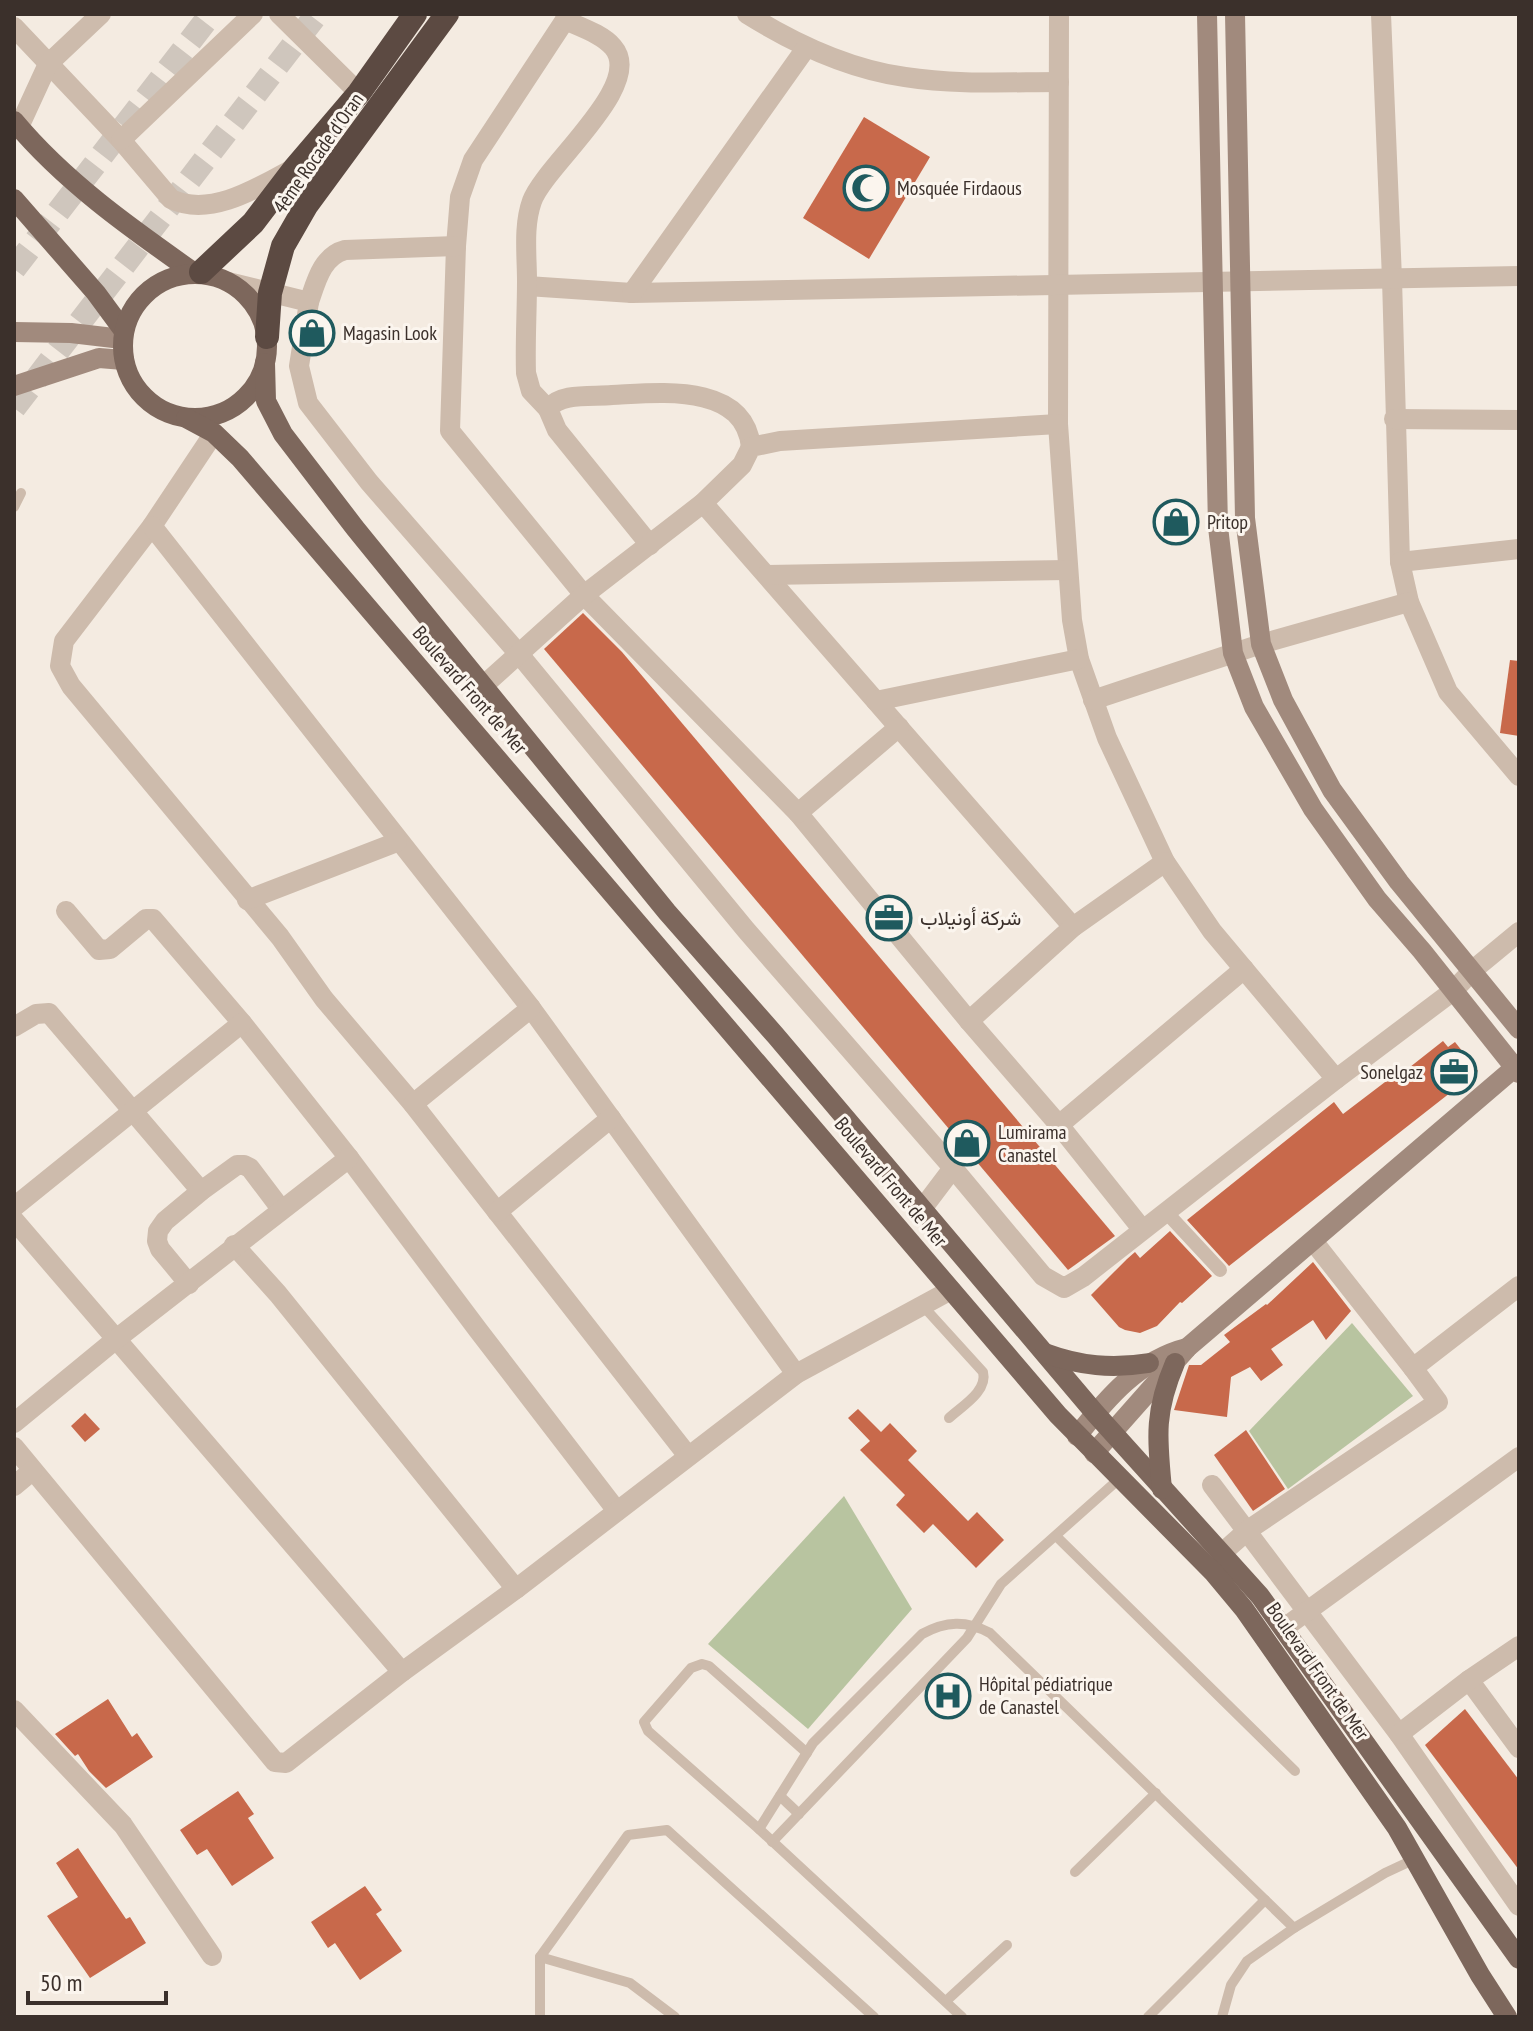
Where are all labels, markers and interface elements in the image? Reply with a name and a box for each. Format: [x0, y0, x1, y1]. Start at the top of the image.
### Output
street label: 4ème Rocade d'Oran [267, 88, 369, 218]
mosque icon: Mosquée Firdaous [842, 164, 890, 212]
place label: Mosquée Firdaous [897, 175, 1022, 201]
shop icon: Magasin Look [288, 309, 336, 357]
place label: Magasin Look [343, 320, 437, 346]
shop icon: Pritop [1152, 498, 1200, 546]
place label: Pritop [1207, 509, 1248, 535]
street label: Boulevard Front de Mer [407, 620, 533, 760]
office icon: شركة أونيلاب [865, 894, 913, 942]
place label: شركة أونيلاب [920, 905, 1021, 931]
office icon: Sonelgaz [1430, 1048, 1478, 1096]
place label: Sonelgaz [1360, 1059, 1423, 1085]
street label: Boulevard Front de Mer [829, 1112, 953, 1253]
shop icon: Lumirama Canastel [943, 1119, 991, 1167]
place label: Lumirama Canastel [998, 1119, 1067, 1168]
street label: Boulevard Front de Mer [1261, 1597, 1375, 1745]
place label: Hôpital pédiatrique de Canastel [979, 1671, 1113, 1720]
hospital icon: Hôpital pédiatrique de Canastel [924, 1672, 972, 1720]
scale bar [28, 1955, 166, 2005]
text: 50 m [40, 1967, 82, 1998]

